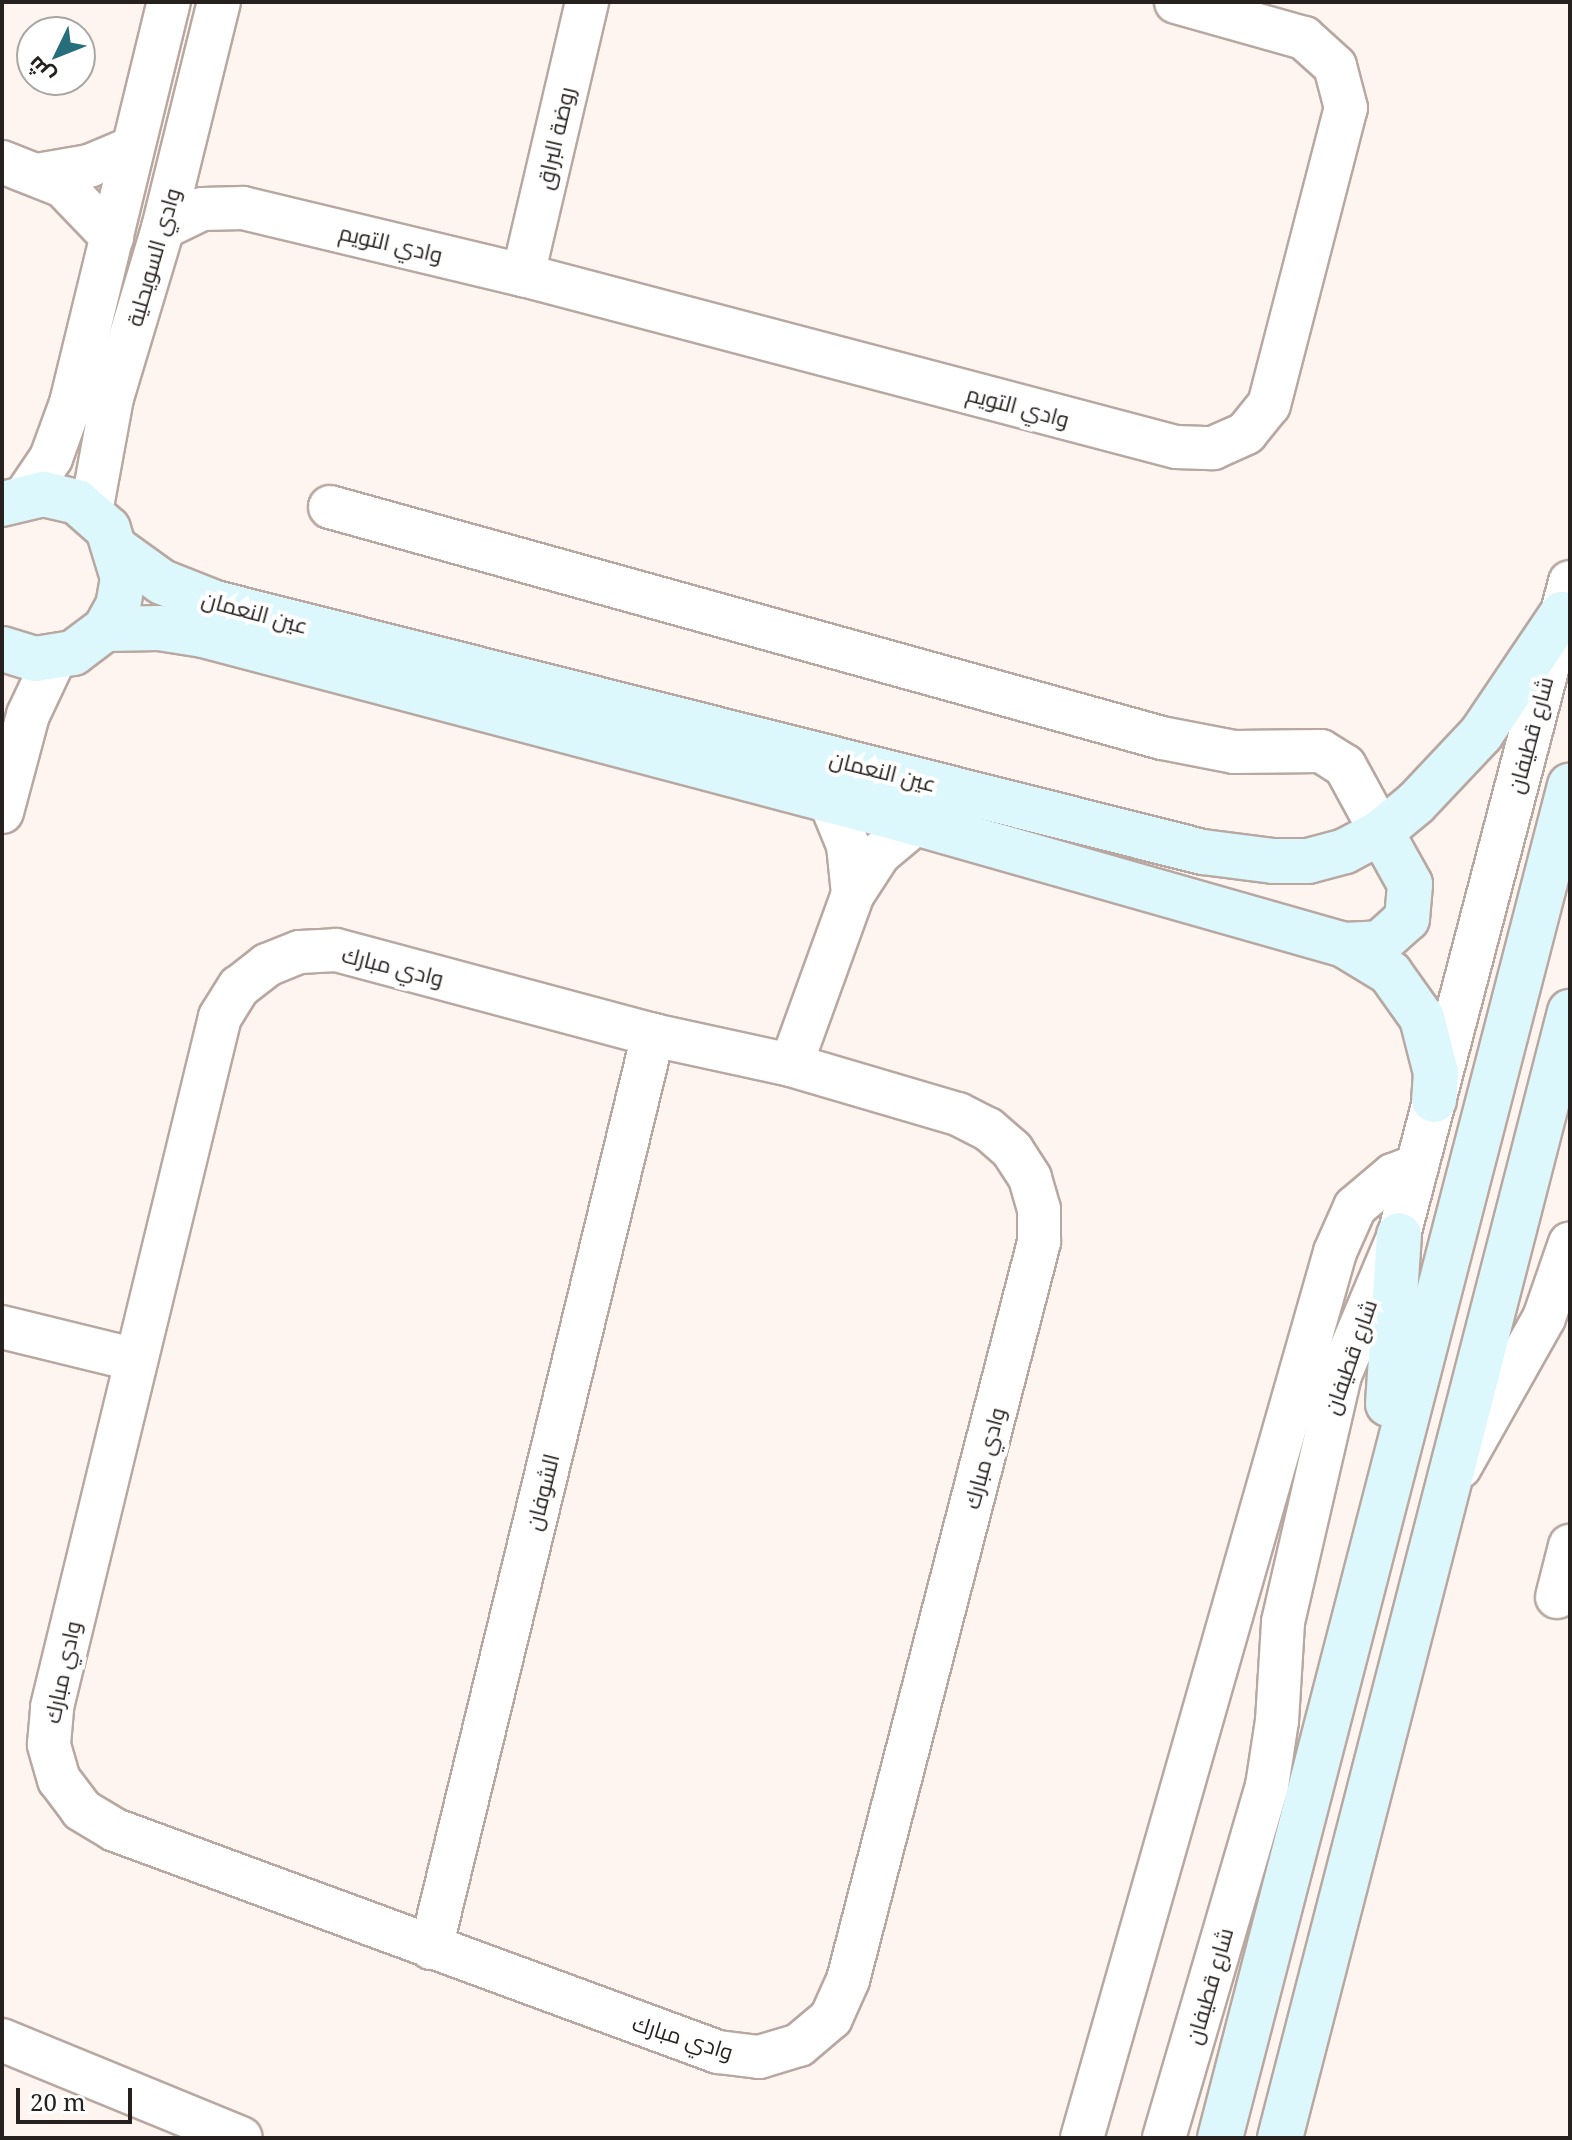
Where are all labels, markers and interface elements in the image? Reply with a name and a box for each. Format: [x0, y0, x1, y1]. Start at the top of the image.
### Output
north arrow [16, 16, 96, 96]
text: ش [19, 50, 61, 92]
street label: روضة البراق [530, 84, 580, 192]
street label: وادي السويحلية [121, 185, 185, 329]
street label: وادي التويم [337, 218, 445, 268]
street label: وادي التويم [964, 380, 1072, 432]
street label: عين النعمان [199, 585, 311, 639]
street label: شارع قطيفان [1502, 674, 1558, 796]
street label: عين النعمان [827, 745, 939, 797]
street label: وادي مبارك [339, 941, 447, 991]
street label: شارع قطيفان [1318, 1296, 1382, 1418]
street label: وادي مبارك [958, 1404, 1010, 1512]
street label: الشوفان [520, 1451, 564, 1533]
street label: وادي مبارك [38, 1618, 86, 1726]
street label: شارع قطيفان [1180, 1925, 1238, 2047]
street label: وادي مبارك [629, 2009, 737, 2065]
scale bar [20, 2072, 136, 2122]
text: 20 m [30, 2085, 86, 2118]

